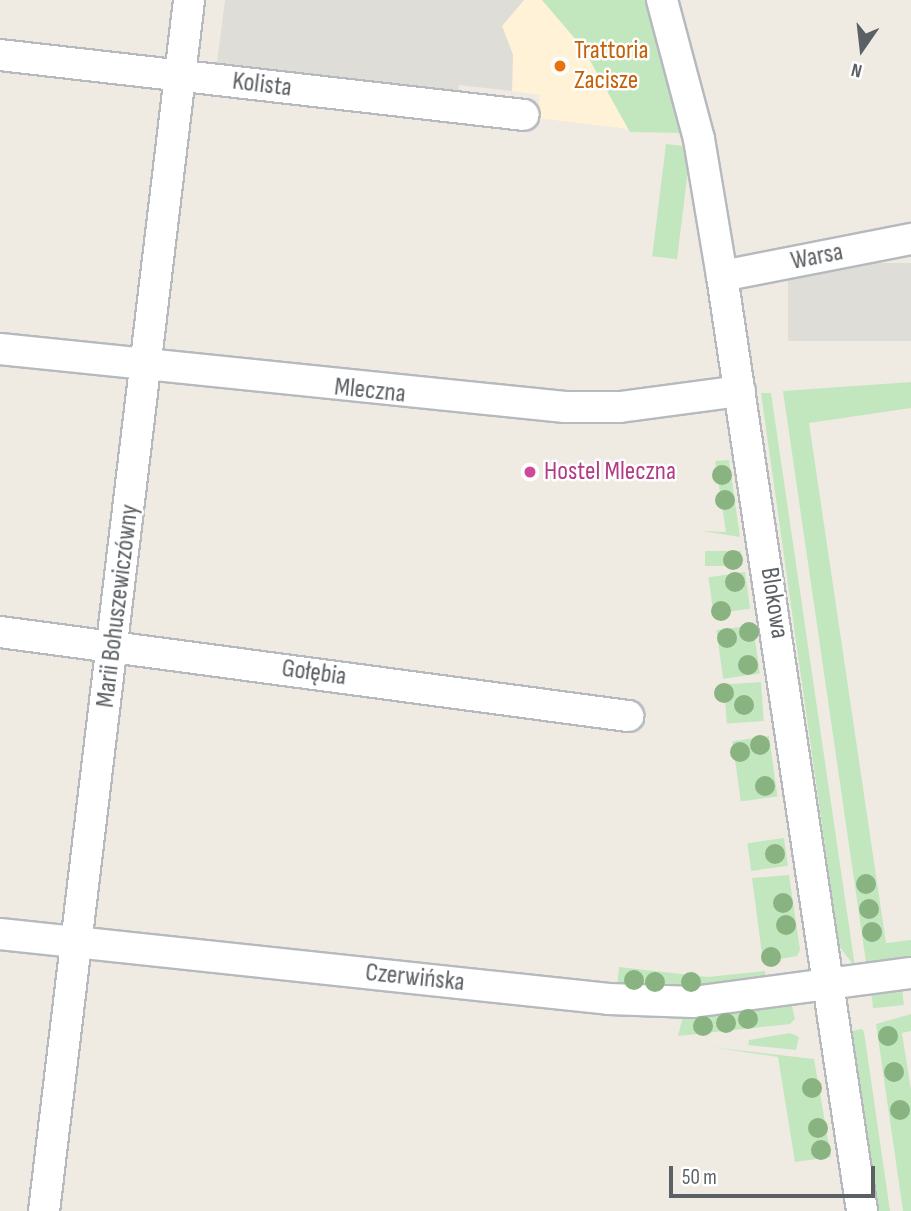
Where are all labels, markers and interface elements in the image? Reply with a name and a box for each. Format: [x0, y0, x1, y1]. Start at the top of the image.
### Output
north arrow [827, 14, 897, 84]
place label: Trattoria Zacisze [574, 35, 648, 96]
text: N [849, 57, 865, 82]
marker: Trattoria Zacisze [552, 58, 568, 74]
street label: Kolista [231, 66, 293, 104]
street label: Warsa [788, 237, 846, 277]
street label: Mleczna [333, 372, 407, 410]
place label: Hostel Mleczna [544, 456, 676, 488]
marker: Hostel Mleczna [522, 464, 538, 480]
street label: Marii Bohuszewiczówny [90, 503, 146, 709]
street label: Blokowa [753, 565, 795, 641]
street label: Gołębia [280, 653, 348, 693]
street label: Czerwińska [364, 957, 466, 999]
scale bar [673, 1152, 880, 1196]
text: 50 m [682, 1165, 717, 1190]

